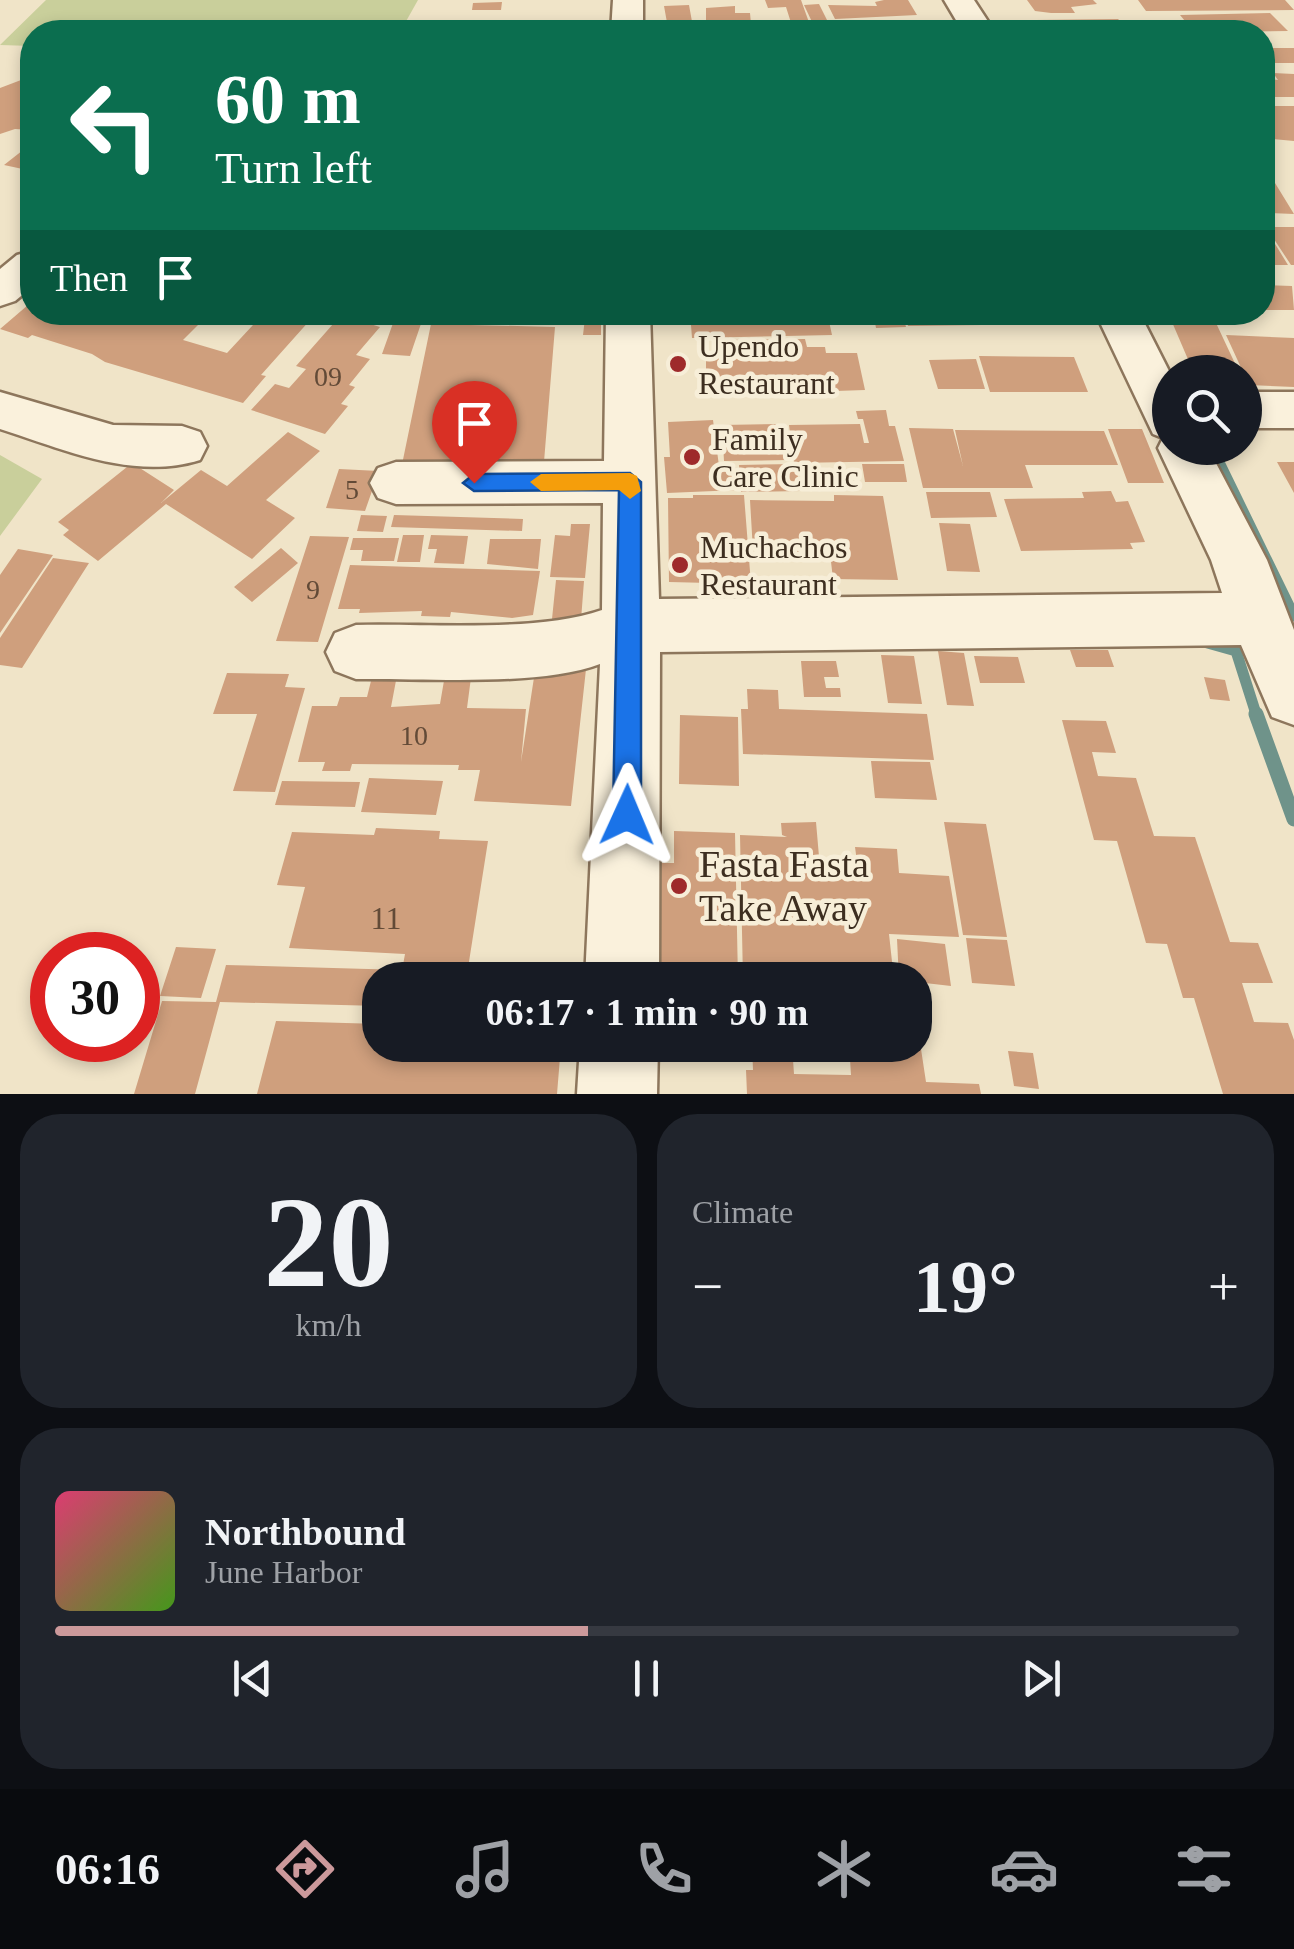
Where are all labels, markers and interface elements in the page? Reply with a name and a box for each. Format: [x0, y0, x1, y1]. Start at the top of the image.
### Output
icon: left [50, 60, 180, 190]
text: 60 m [215, 61, 361, 138]
text: Turn left [215, 143, 372, 193]
icon: arrive [148, 250, 203, 305]
text: Then [50, 257, 128, 299]
place label: Upendo Restaurant [698, 328, 835, 401]
marker: Upendo Restaurant [667, 353, 689, 375]
map controls [1152, 355, 1262, 465]
button: search [1152, 355, 1262, 465]
house number: 09 [314, 361, 342, 392]
pin [432, 381, 517, 484]
icon: arrive [447, 396, 502, 451]
place label: Family Care Clinic [712, 421, 859, 494]
marker: Family Care Clinic [681, 446, 703, 468]
house number: 5 [345, 474, 359, 505]
place label: Muchachos Restaurant [700, 529, 848, 602]
marker: Muchachos Restaurant [669, 554, 691, 576]
house number: 9 [306, 574, 320, 605]
house number: 10 [400, 720, 428, 751]
position arrow [575, 763, 679, 867]
place label: Fasta Fasta Take Away [699, 843, 869, 929]
marker: Fasta Fasta Take Away [668, 875, 690, 897]
house number: 11 [371, 900, 401, 936]
speed limit sign: 30 [30, 932, 160, 1062]
text: 06:17 · 1 min · 90 m [486, 991, 809, 1033]
text: 20 [264, 1170, 394, 1314]
text: Climate [692, 1194, 793, 1230]
text: 19° [913, 1245, 1018, 1328]
text: − [692, 1256, 723, 1317]
text: + [1208, 1256, 1239, 1317]
text: km/h [296, 1307, 361, 1343]
text: Northbound [205, 1511, 406, 1553]
text: June Harbor [205, 1554, 362, 1590]
icon: previous [225, 1651, 280, 1706]
icon: pause [619, 1651, 674, 1706]
icon: next [1014, 1651, 1069, 1706]
icon: directions [270, 1834, 340, 1904]
icon: music [450, 1834, 520, 1904]
icon: phone [629, 1834, 699, 1904]
icon: climate [809, 1834, 879, 1904]
icon: car [989, 1834, 1059, 1904]
icon: filters [1169, 1834, 1239, 1904]
text: 06:16 [55, 1844, 160, 1894]

